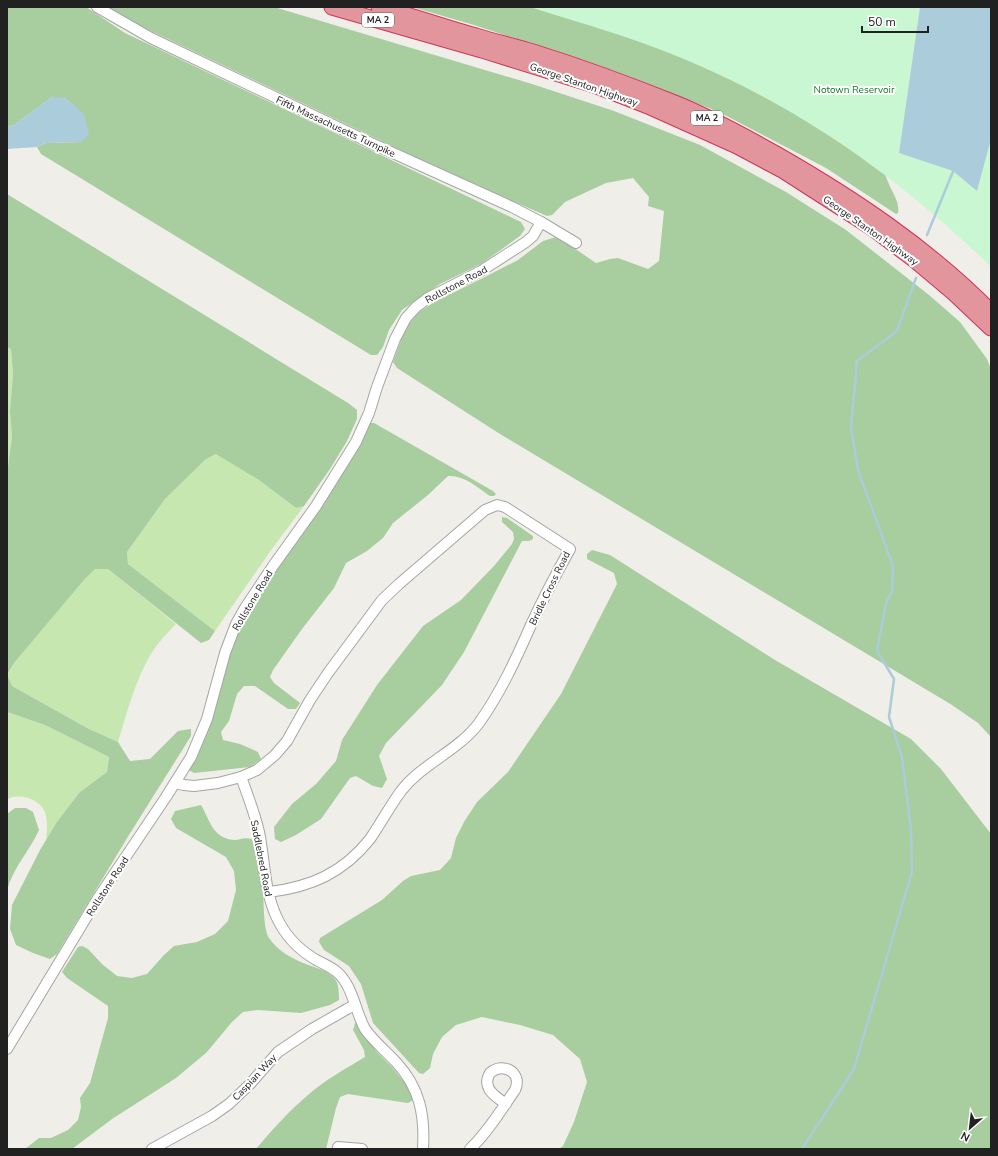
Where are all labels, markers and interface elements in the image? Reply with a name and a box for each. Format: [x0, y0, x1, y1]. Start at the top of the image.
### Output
scale bar [862, 8, 928, 34]
road number: MA 2 [362, 13, 394, 27]
text: 50 m [868, 14, 896, 30]
street label: George Stanton Highway [528, 60, 640, 110]
park label: Notown Reservoir [814, 83, 895, 97]
street label: Fifth Massachusetts Turnpike [274, 93, 398, 161]
road number: MA 2 [691, 111, 723, 125]
street label: George Stanton Highway [820, 193, 922, 270]
street label: Rollstone Road [423, 263, 490, 307]
street label: Bridle Cross Road [526, 549, 574, 628]
street label: Rollstone Road [229, 567, 277, 634]
street label: Saddlebred Road [247, 819, 275, 898]
street label: Rollstone Road [83, 854, 132, 919]
street label: Caspian Way [229, 1051, 281, 1104]
north arrow [950, 1108, 990, 1148]
text: N [958, 1128, 973, 1145]

